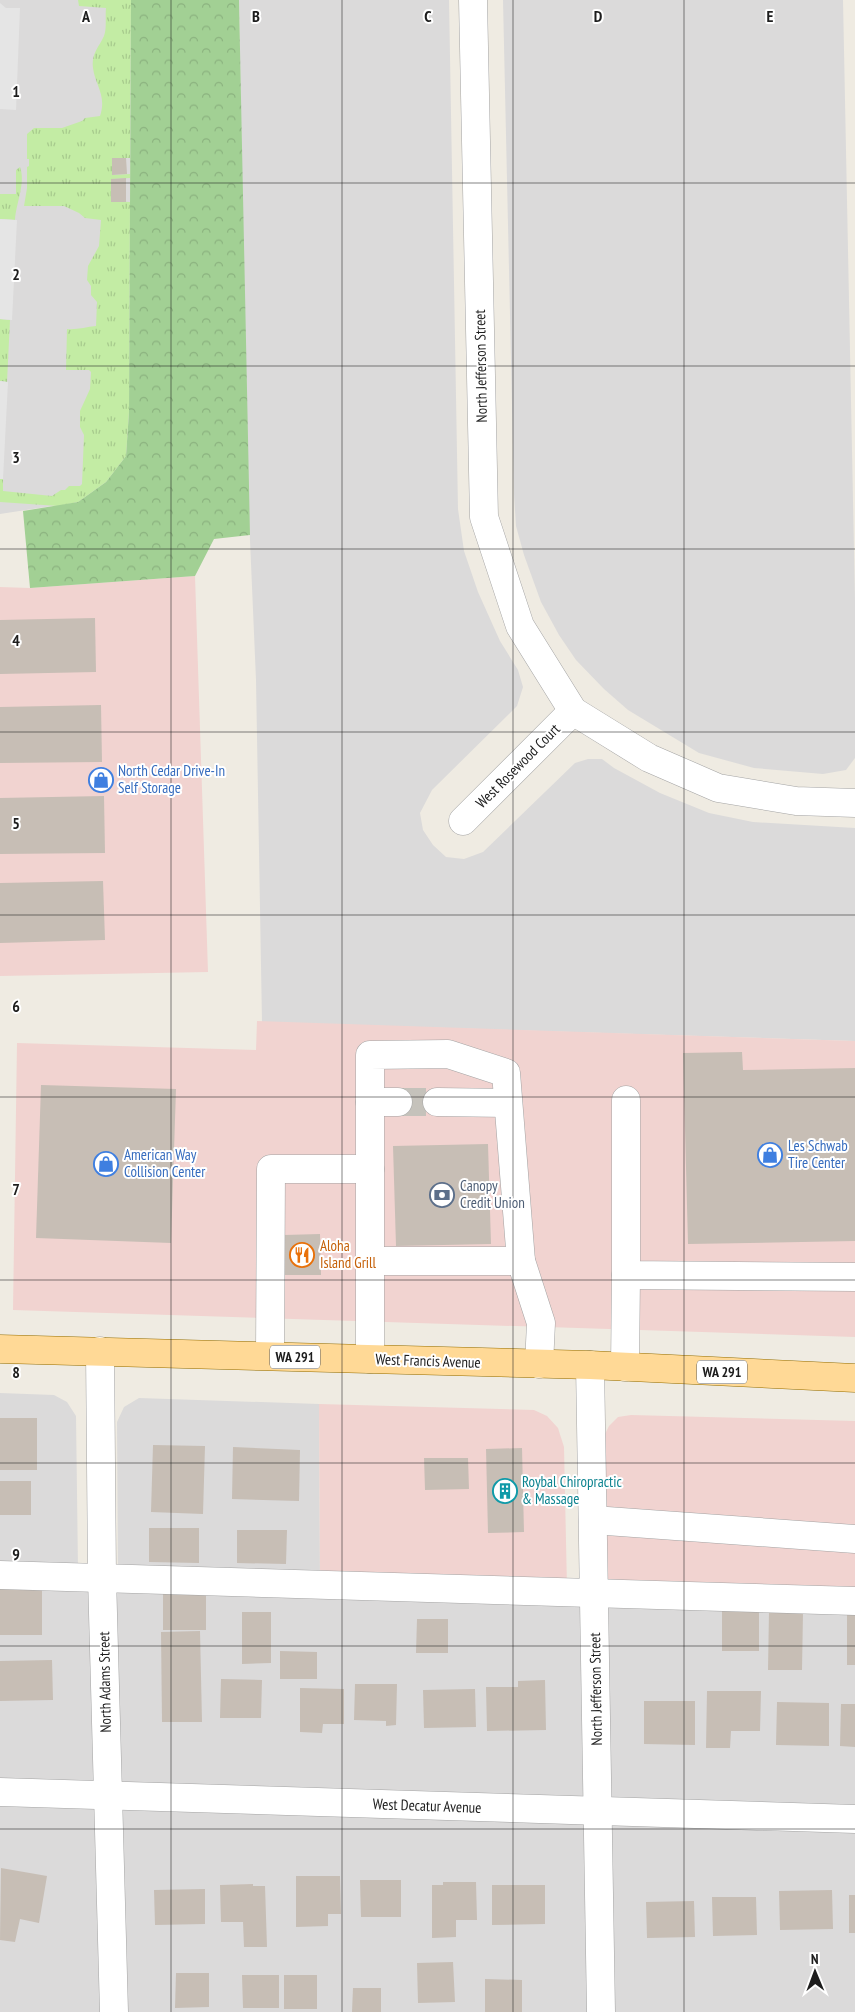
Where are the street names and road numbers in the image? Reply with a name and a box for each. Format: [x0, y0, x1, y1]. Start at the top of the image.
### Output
street label: North Jefferson Street [470, 309, 491, 423]
street label: West Rosewood Court [471, 719, 564, 812]
road number: WA 291 [270, 1345, 320, 1368]
street label: West Francis Avenue [375, 1349, 481, 1372]
road number: WA 291 [697, 1360, 747, 1384]
street label: North Adams Street [94, 1631, 115, 1733]
street label: North Jefferson Street [585, 1632, 606, 1746]
street label: West Decatur Avenue [372, 1794, 482, 1817]

